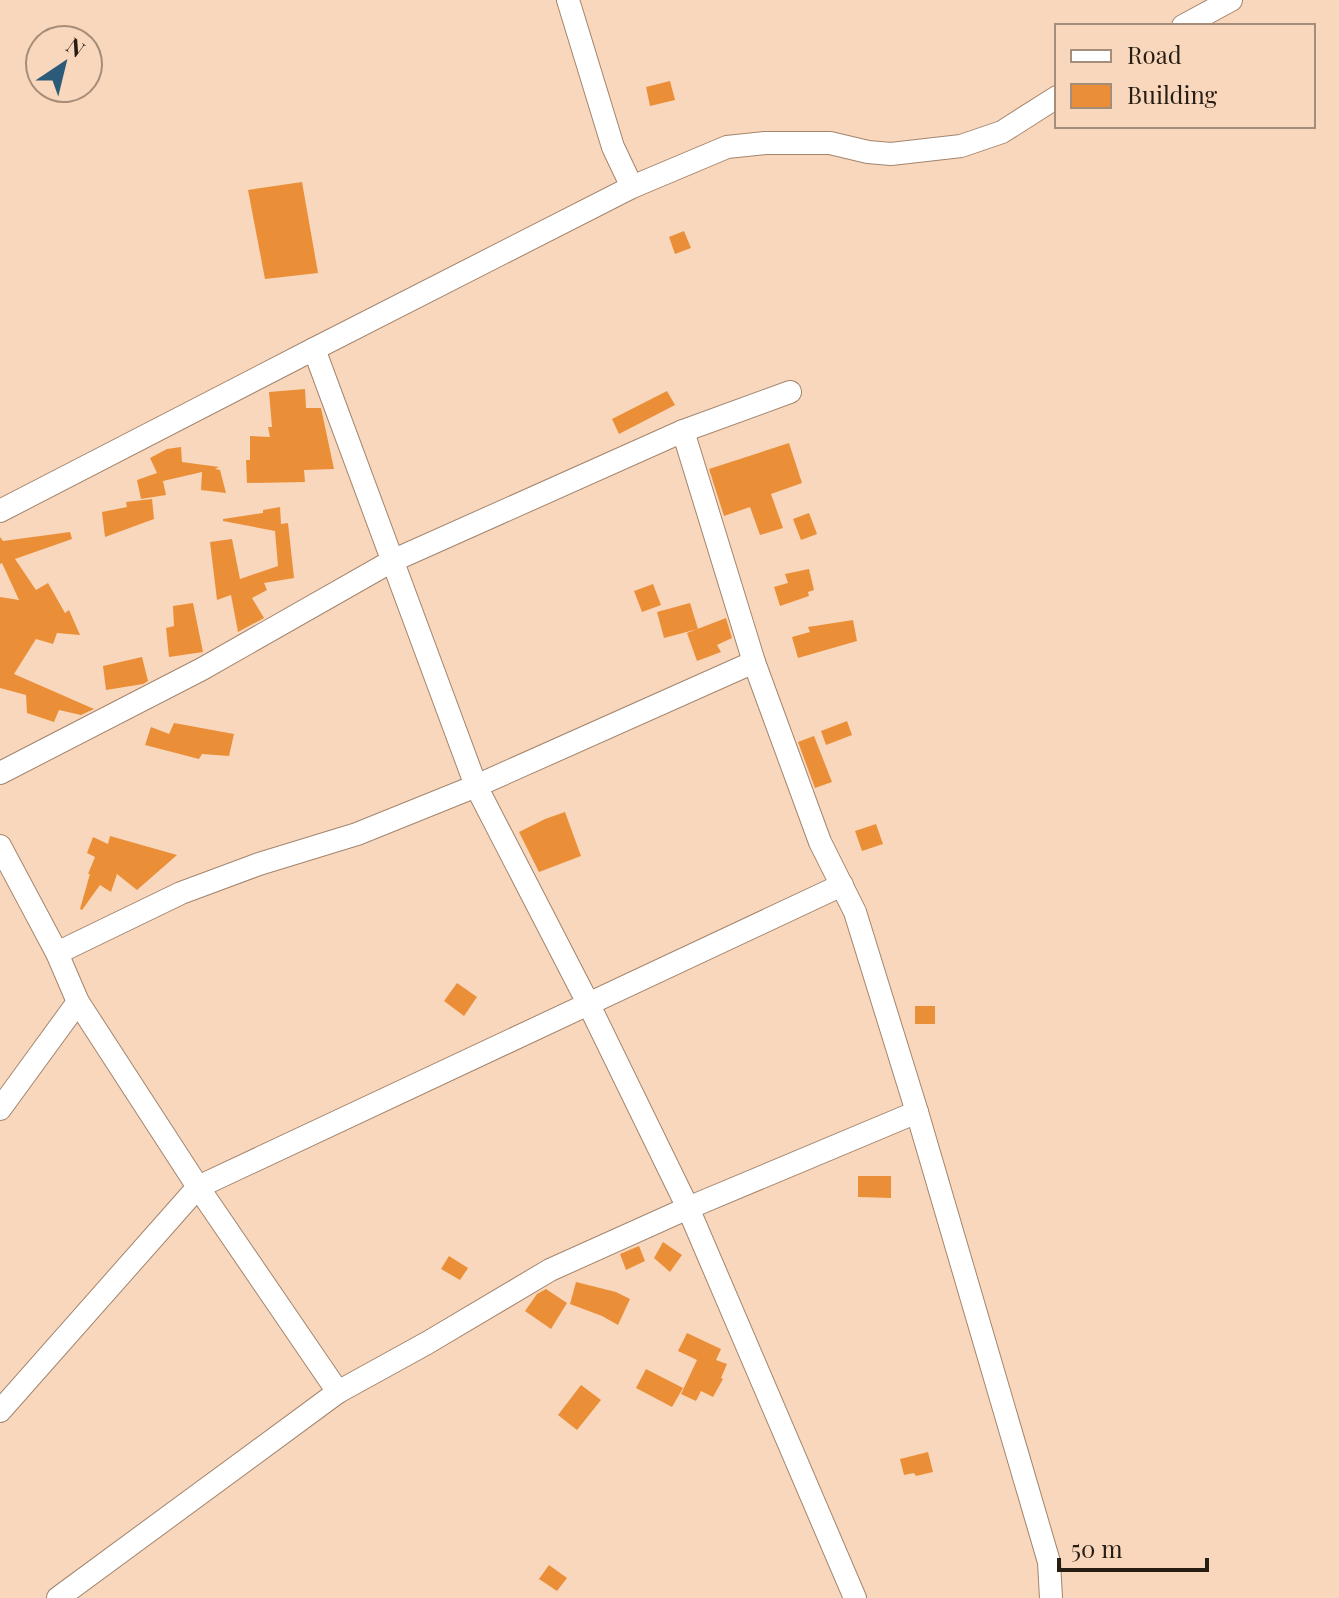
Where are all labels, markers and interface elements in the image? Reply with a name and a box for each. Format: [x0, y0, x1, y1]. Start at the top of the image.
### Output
north arrow [24, 24, 104, 104]
legend [1055, 24, 1315, 128]
text: N [61, 30, 91, 64]
text: Road [1127, 38, 1182, 70]
text: Building [1127, 78, 1218, 110]
scale bar [1059, 1522, 1207, 1572]
text: 50 m [1071, 1532, 1123, 1564]

